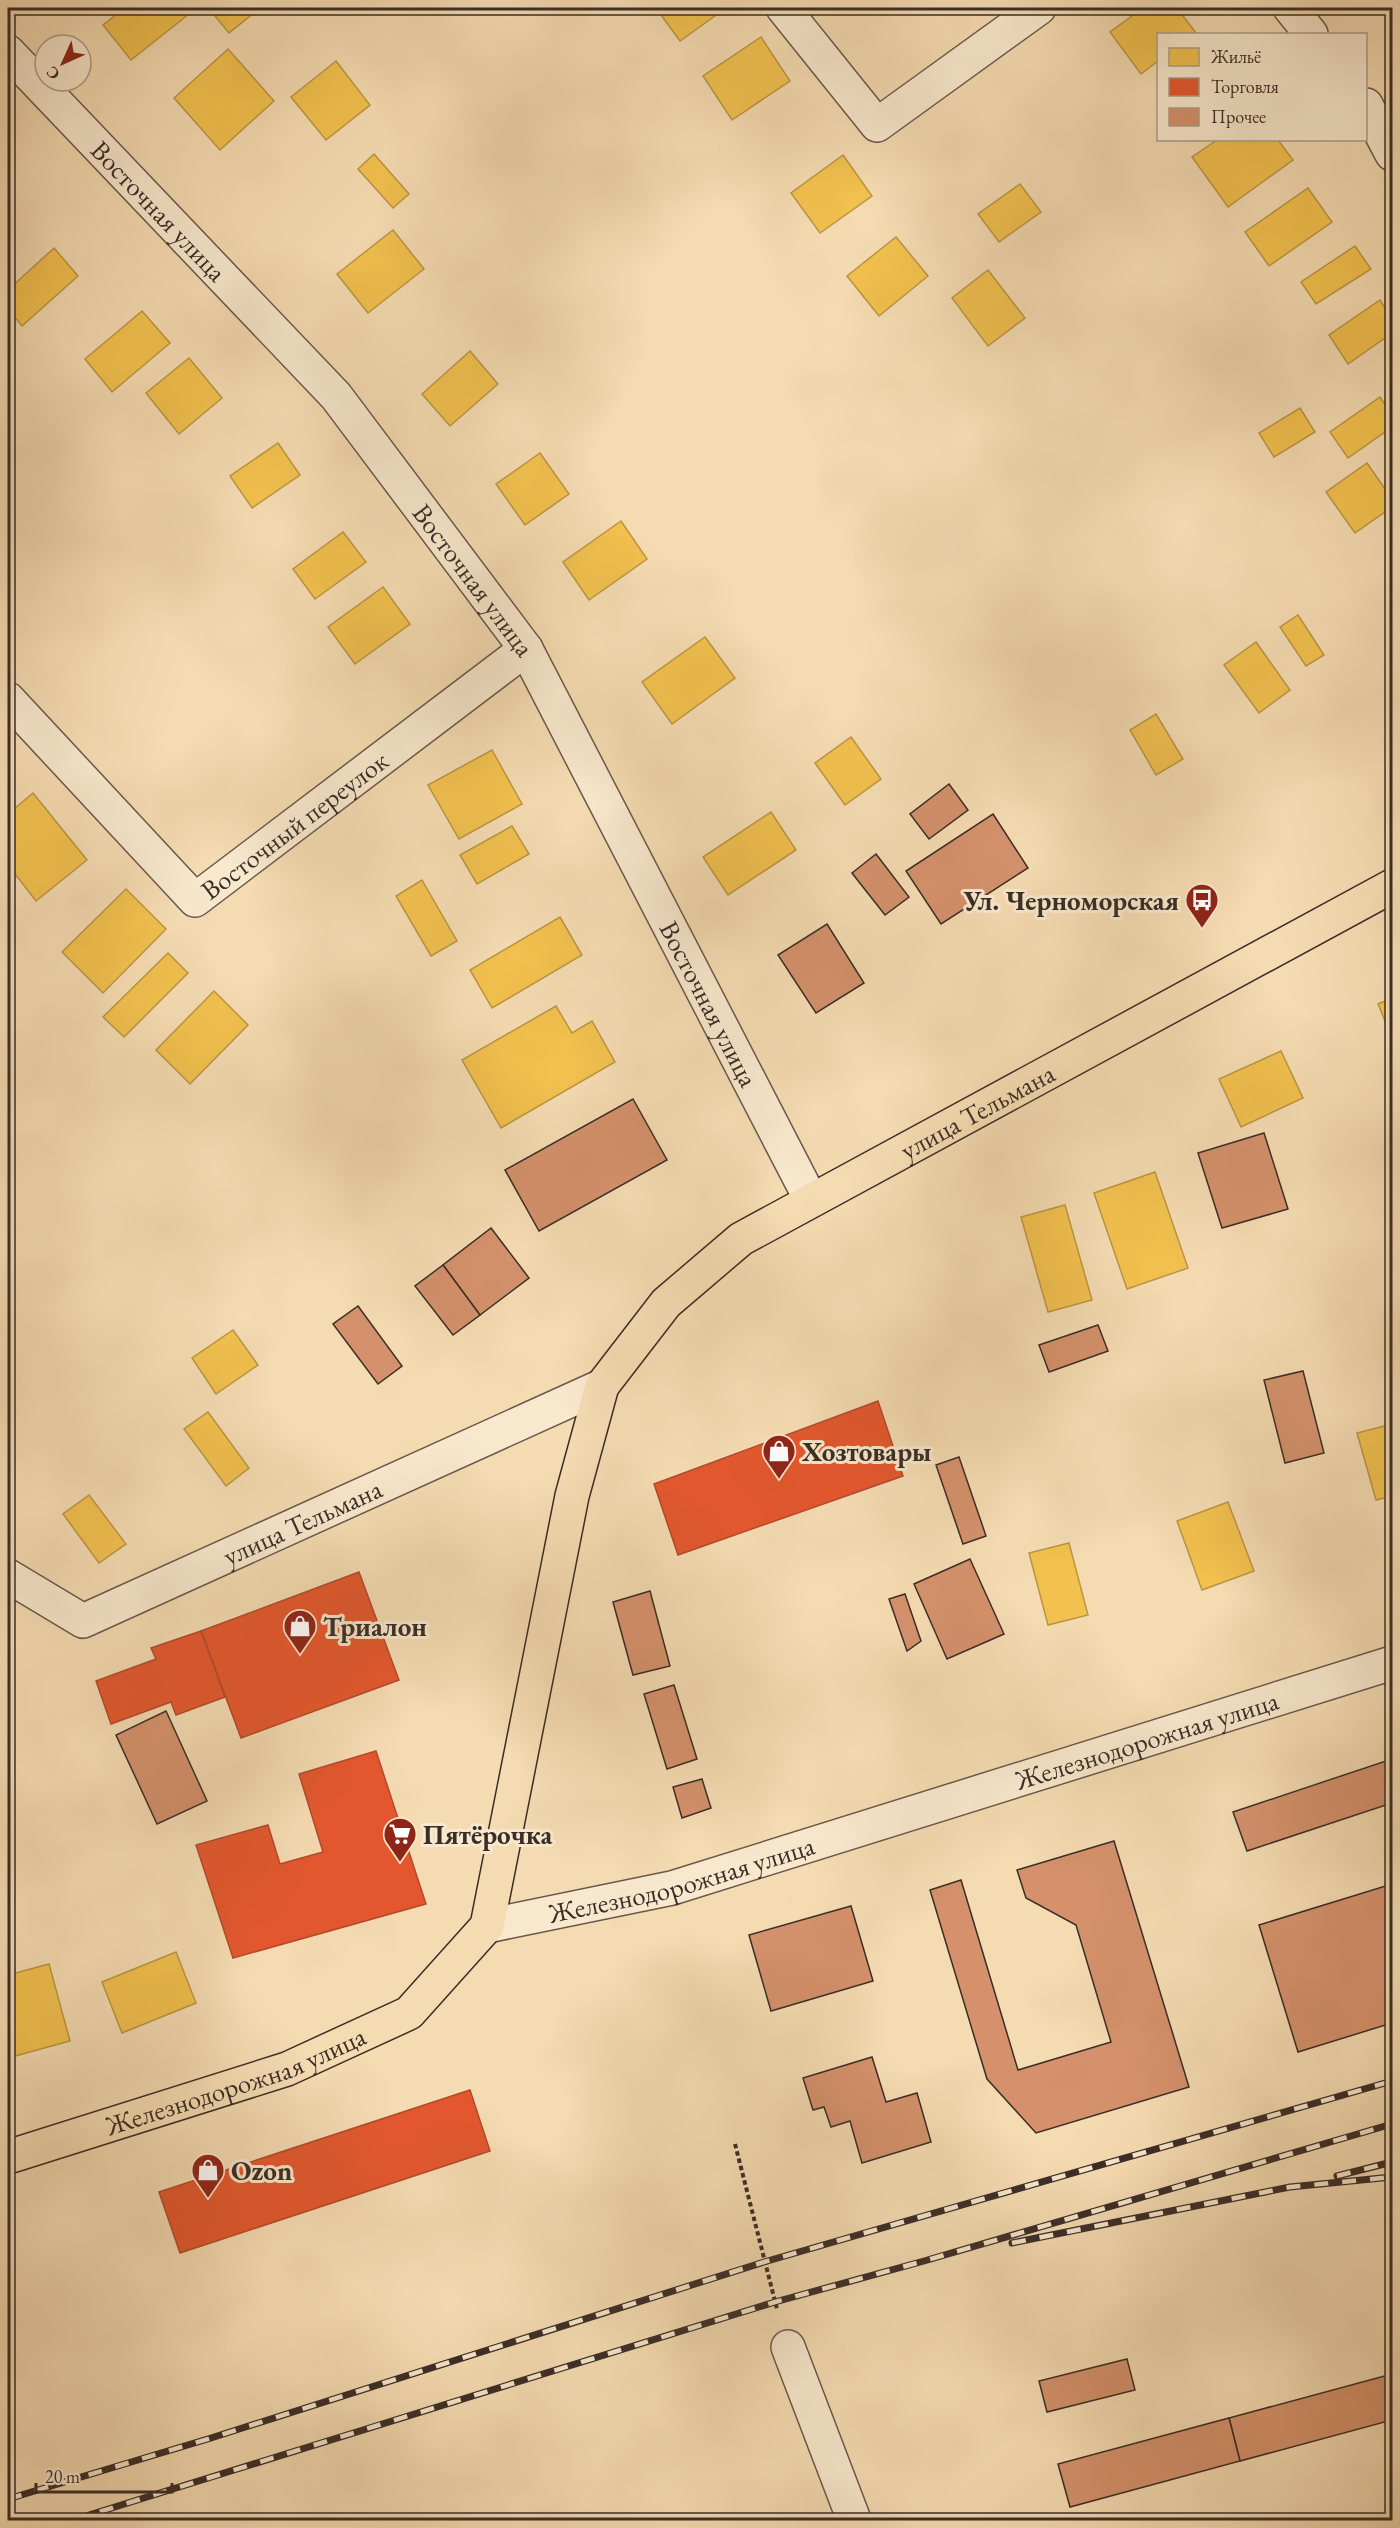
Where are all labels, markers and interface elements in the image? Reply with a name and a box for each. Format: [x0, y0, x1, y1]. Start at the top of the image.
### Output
north arrow [33, 33, 93, 93]
legend [1157, 33, 1367, 141]
text: Жильё [1210, 45, 1261, 68]
text: С [41, 62, 64, 85]
text: Торговля [1211, 75, 1279, 98]
text: Прочее [1211, 105, 1266, 128]
street label: Восточная улица [84, 132, 235, 289]
street label: Восточная улица [405, 496, 543, 663]
street label: Восточный переулок [193, 742, 395, 907]
bus stop icon: Ул. Черноморская [1184, 882, 1220, 929]
place label: Ул. Черноморская [962, 883, 1179, 918]
street label: Восточная улица [652, 915, 767, 1093]
street label: улица Тельмана [894, 1055, 1061, 1167]
shop icon: Хозтовары [761, 1433, 797, 1480]
place label: Хозтовары [801, 1434, 931, 1469]
street label: улица Тельмана [217, 1471, 387, 1573]
shop icon: Триалон [282, 1608, 318, 1655]
place label: Триалон [323, 1609, 427, 1644]
street label: Железнодорожная улица [1010, 1682, 1283, 1798]
supermarket icon: Пятёрочка [382, 1816, 418, 1863]
place label: Пятёрочка [423, 1817, 552, 1852]
street label: Железнодорожная улица [544, 1827, 819, 1931]
street label: Железнодорожная улица [100, 2018, 371, 2143]
shop icon: Ozon [190, 2152, 226, 2199]
place label: Ozon [231, 2153, 292, 2188]
scale bar [36, 2456, 172, 2494]
text: 20 m [45, 2465, 80, 2488]

